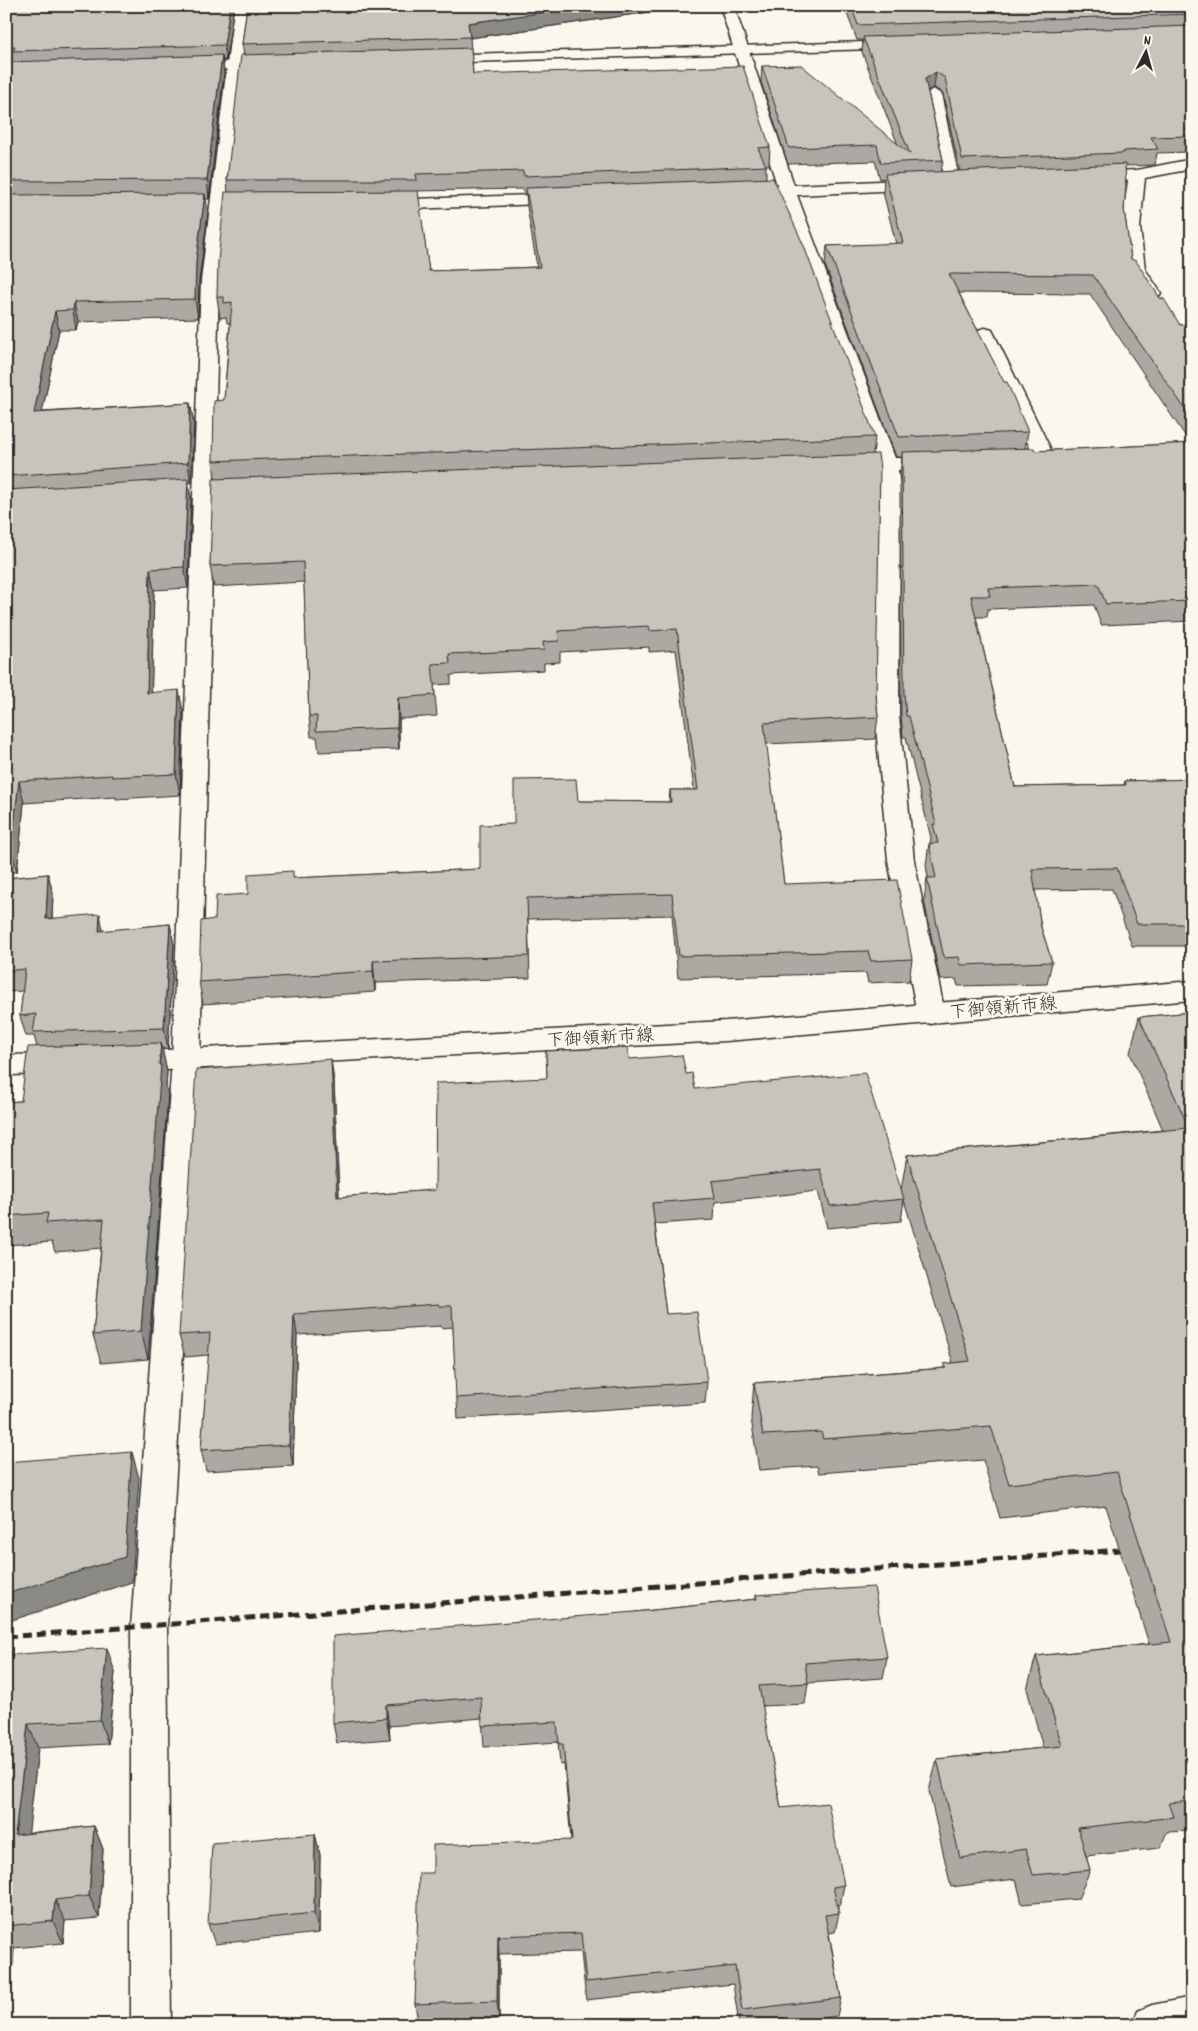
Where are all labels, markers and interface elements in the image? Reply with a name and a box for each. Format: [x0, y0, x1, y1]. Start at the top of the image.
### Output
north arrow [1120, 28, 1170, 78]
text: N [1143, 31, 1152, 51]
street label: 下御領新市線 [948, 992, 1058, 1027]
street label: 下御領新市線 [546, 1024, 655, 1055]

